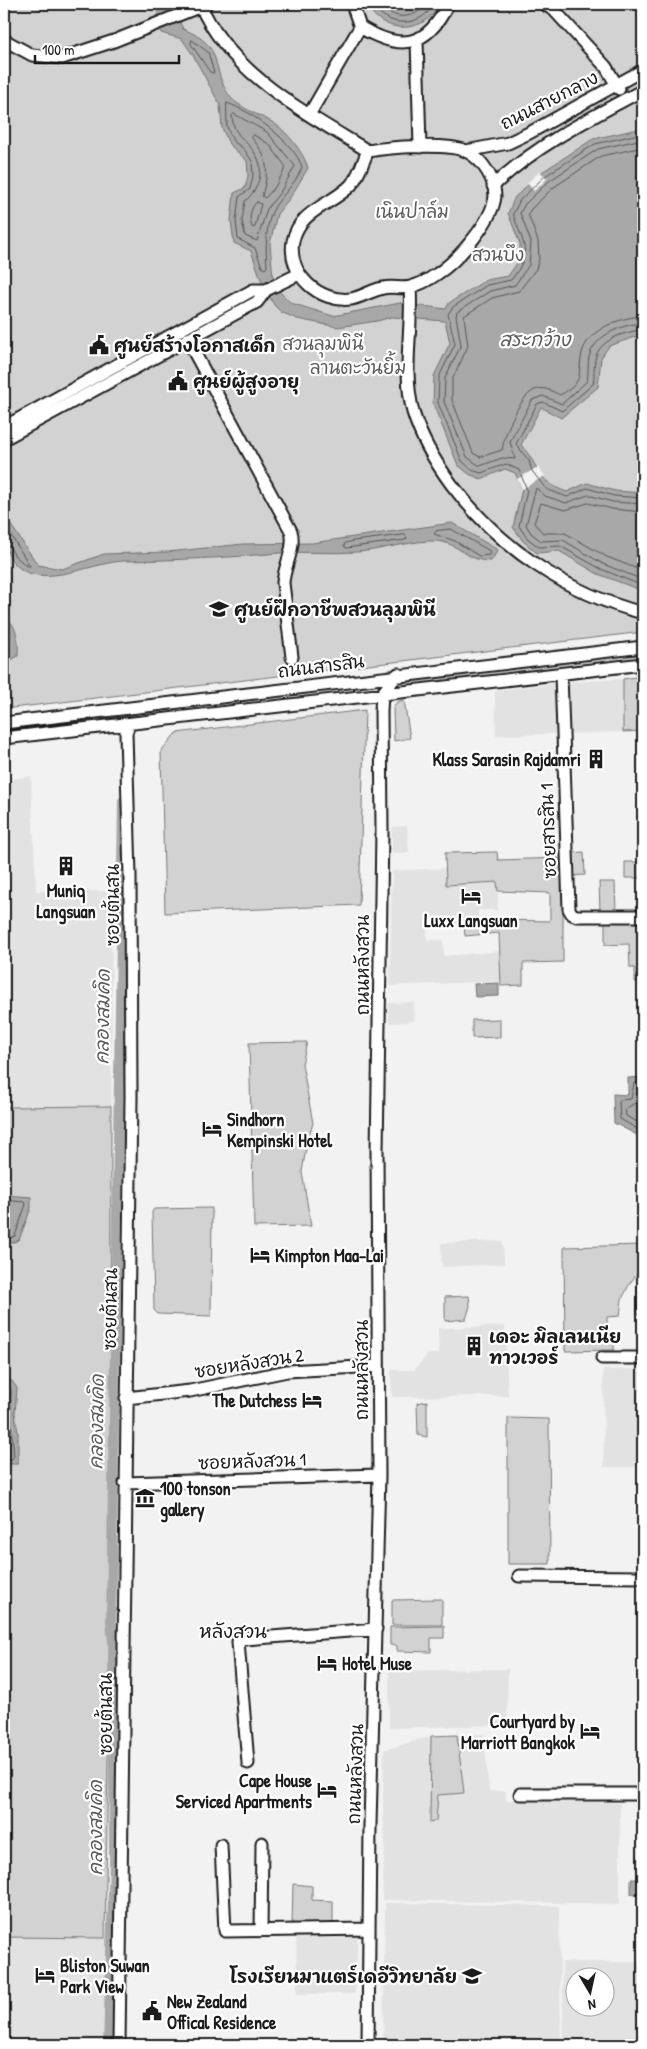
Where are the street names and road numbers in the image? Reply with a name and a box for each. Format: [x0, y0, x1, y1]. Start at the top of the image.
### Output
street label: ถนนสายกลาง [496, 65, 602, 135]
street label: ถนนสารสิน [276, 648, 366, 684]
street label: ซอยสารสิน 1 [534, 783, 562, 879]
street label: ซอยต้นสน [100, 864, 125, 946]
street label: ถนนหลังสวน [350, 915, 375, 1015]
street label: ซอยต้นสน [97, 1268, 123, 1350]
street label: ถนนหลังสวน [349, 1320, 374, 1420]
street label: ซอยหลังสวน 2 [193, 1342, 306, 1384]
street label: ซอยหลังสวน 1 [197, 1447, 307, 1475]
street label: ซอยต้นสน [93, 1673, 118, 1755]
street label: ถนนหลังสวน [341, 1723, 369, 1825]

